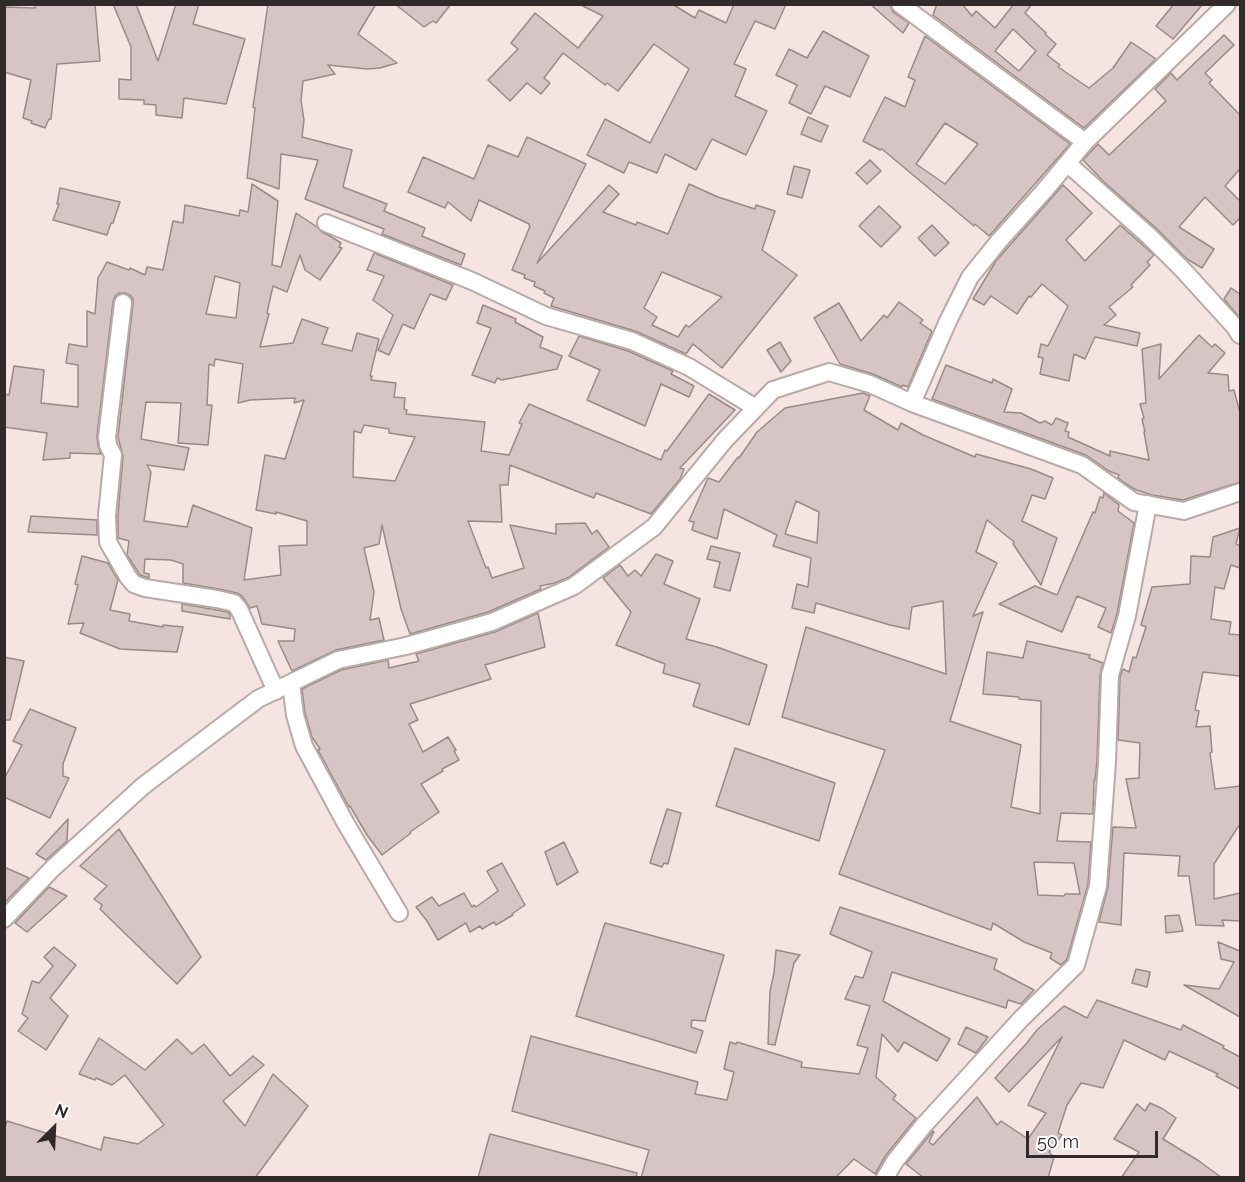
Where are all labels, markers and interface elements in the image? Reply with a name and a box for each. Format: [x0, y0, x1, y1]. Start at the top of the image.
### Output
north arrow [24, 1098, 84, 1158]
text: N [52, 1100, 71, 1122]
scale bar [1029, 1119, 1161, 1157]
text: 50 m [1037, 1131, 1079, 1152]

